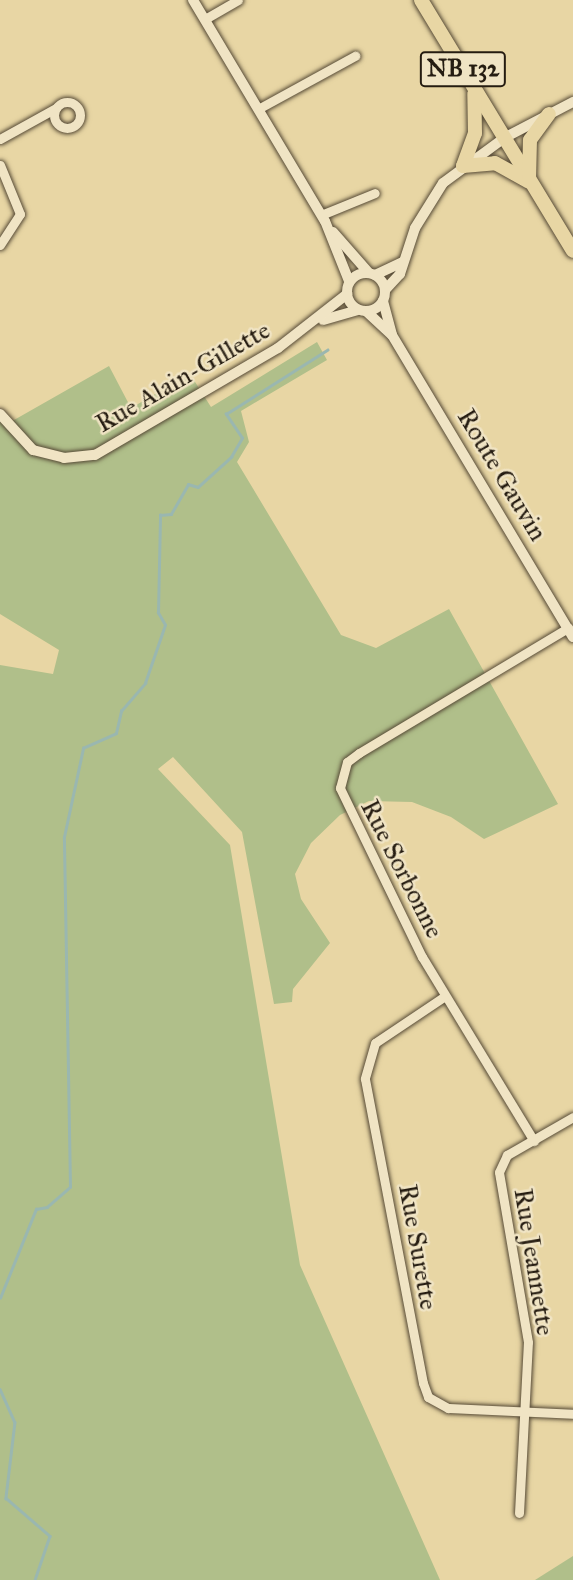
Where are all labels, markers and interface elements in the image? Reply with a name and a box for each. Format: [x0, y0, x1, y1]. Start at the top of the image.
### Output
road number: NB 132 [419, 48, 507, 90]
street label: Rue Alain-Gillette [90, 315, 276, 439]
street label: Route Gauvin [450, 403, 554, 547]
street label: Rue Sorbonne [354, 795, 450, 943]
street label: Rue Surette [392, 1182, 444, 1312]
street label: Rue Jeannette [507, 1186, 561, 1338]

